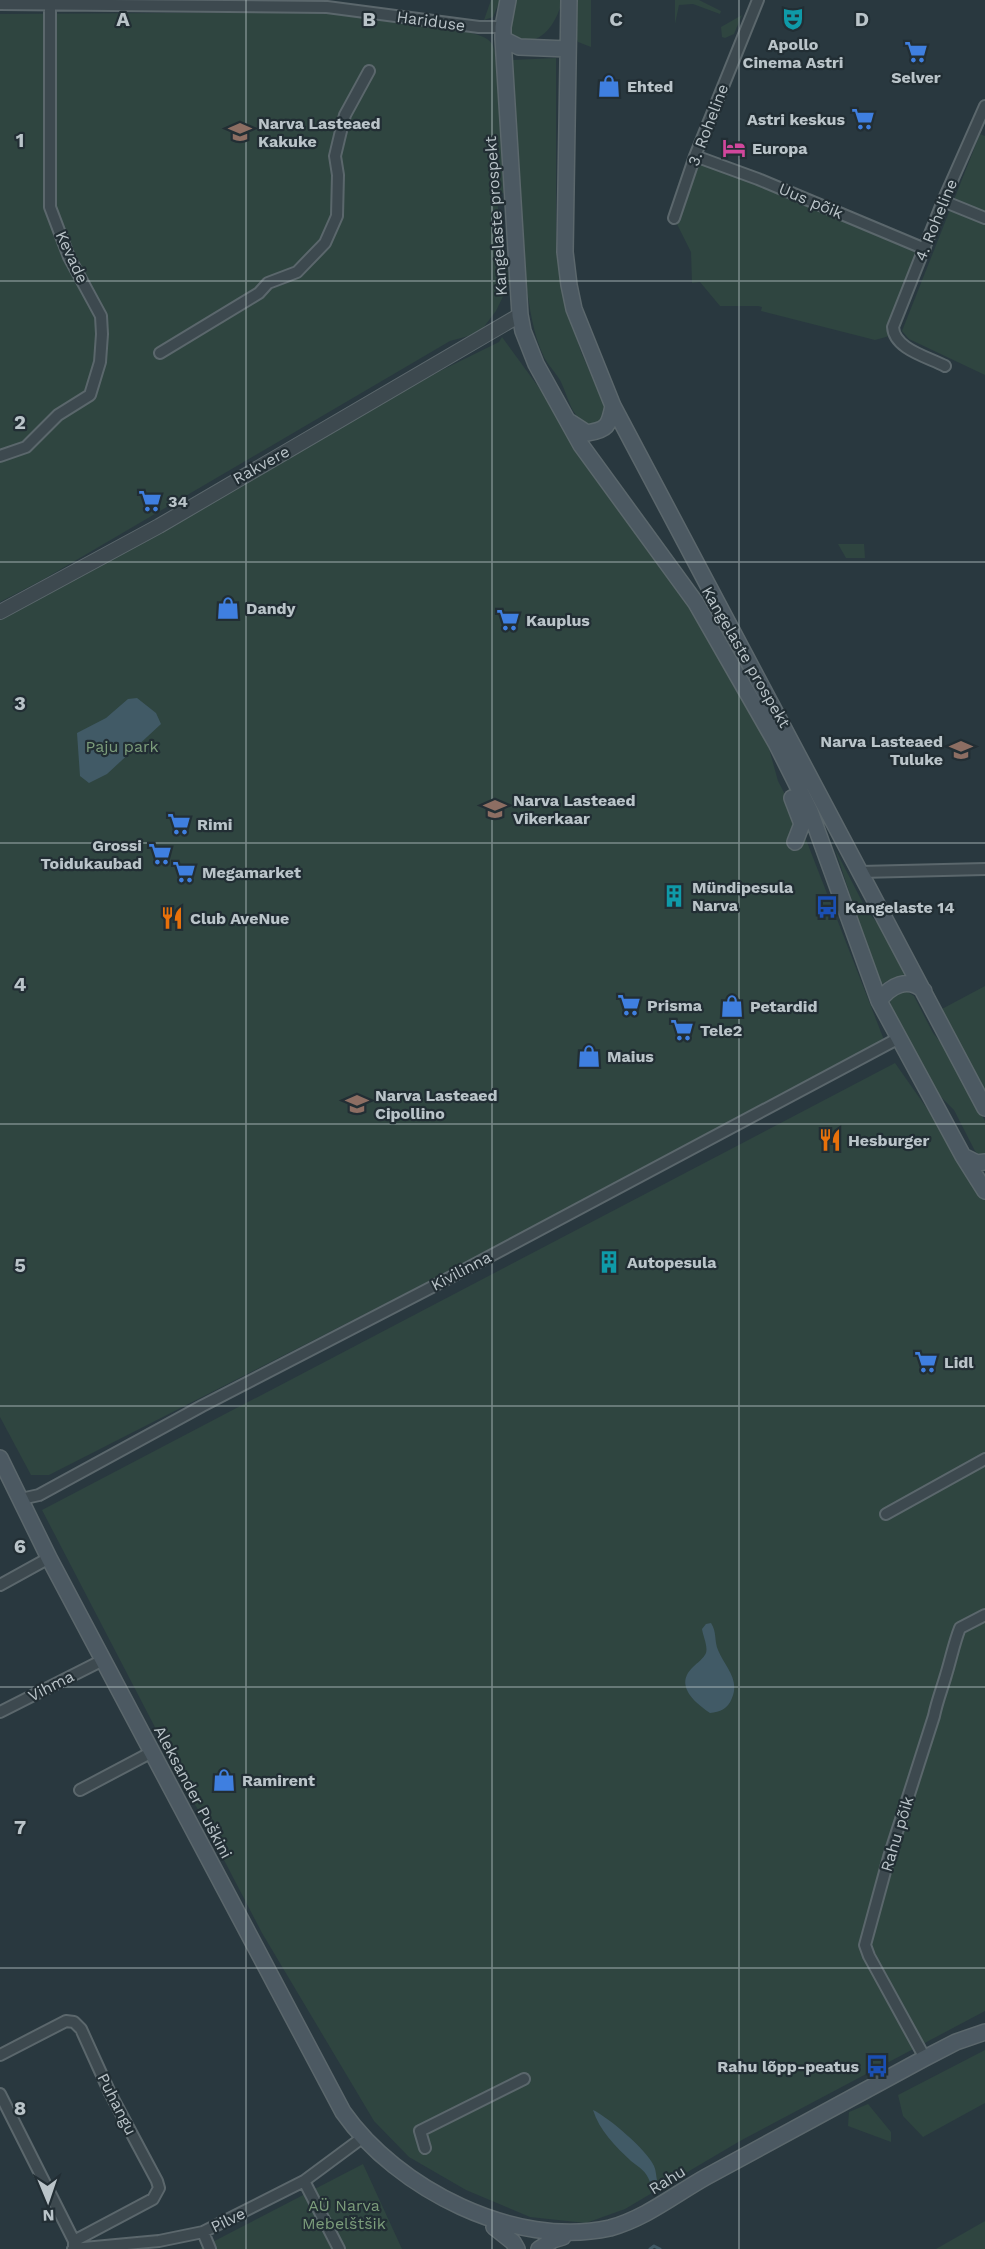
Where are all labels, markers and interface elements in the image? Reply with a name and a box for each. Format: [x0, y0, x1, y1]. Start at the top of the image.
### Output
theatre icon: Apollo Cinema Astri [780, 6, 806, 32]
text: A [116, 7, 130, 31]
text: B [362, 7, 376, 31]
street label: Hariduse [395, 7, 467, 35]
text: C [609, 7, 623, 31]
text: D [855, 7, 869, 31]
place label: Apollo Cinema Astri [743, 35, 844, 72]
supermarket icon: Selver [903, 39, 929, 65]
place label: Selver [891, 68, 941, 87]
shop icon: Ehted [596, 73, 622, 99]
place label: Ehted [627, 77, 673, 96]
street label: 3. Roheline [684, 81, 732, 169]
supermarket icon: Astri keskus [850, 106, 876, 132]
place label: Astri keskus [747, 110, 845, 129]
place label: Narva Lasteaed Kakuke [258, 114, 381, 151]
school or university icon: Narva Lasteaed Kakuke [227, 119, 253, 145]
text: 1 [16, 128, 24, 152]
street label: Kangelaste prospekt [481, 135, 511, 297]
hotel icon: Europa [721, 135, 747, 161]
place label: Europa [752, 139, 808, 158]
street label: 4. Roheline [911, 176, 961, 264]
street label: Uus põik [776, 179, 846, 223]
street label: Kevade [52, 228, 92, 286]
text: 2 [14, 410, 26, 434]
street label: Rakvere [229, 442, 293, 488]
supermarket icon: 34 [137, 488, 163, 514]
place label: 34 [168, 492, 188, 511]
street label: Kangelaste prospekt [698, 583, 794, 731]
shop icon: Dandy [215, 595, 241, 621]
place label: Dandy [246, 599, 297, 618]
supermarket icon: Kauplus [495, 607, 521, 633]
place label: Kauplus [526, 611, 590, 630]
text: 3 [14, 691, 26, 715]
place label: Narva Lasteaed Tuluke [820, 732, 943, 769]
park label: Paju park [85, 737, 159, 756]
school or university icon: Narva Lasteaed Tuluke [948, 737, 974, 763]
place label: Narva Lasteaed Vikerkaar [513, 791, 636, 828]
school or university icon: Narva Lasteaed Vikerkaar [482, 796, 508, 822]
supermarket icon: Rimi [166, 811, 192, 837]
place label: Rimi [197, 815, 232, 834]
place label: Grossi Toidukaubad [41, 836, 142, 873]
supermarket icon: Grossi Toidukaubad [147, 841, 173, 867]
supermarket icon: Megamarket [171, 859, 197, 885]
place label: Megamarket [202, 863, 301, 882]
place label: Mündipesula Narva [692, 878, 794, 915]
building icon: Mündipesula Narva [661, 883, 687, 909]
bus stop icon: Kangelaste 14 [814, 894, 840, 920]
place label: Kangelaste 14 [845, 898, 955, 917]
restaurant icon: Club AveNue [159, 905, 185, 931]
place label: Club AveNue [190, 909, 289, 928]
text: 4 [14, 972, 27, 996]
supermarket icon: Prisma [616, 992, 642, 1018]
shop icon: Petardid [719, 993, 745, 1019]
place label: Prisma [647, 996, 703, 1015]
place label: Petardid [750, 997, 818, 1016]
supermarket icon: Tele2 [669, 1017, 695, 1043]
place label: Tele2 [700, 1021, 742, 1040]
shop icon: Maius [576, 1043, 602, 1069]
place label: Maius [607, 1047, 654, 1066]
place label: Narva Lasteaed Cipollino [375, 1086, 498, 1123]
school or university icon: Narva Lasteaed Cipollino [344, 1091, 370, 1117]
restaurant icon: Hesburger [817, 1127, 843, 1153]
place label: Hesburger [848, 1131, 929, 1150]
street label: Kivilinna [428, 1247, 494, 1295]
building icon: Autopesula [596, 1249, 622, 1275]
text: 5 [14, 1253, 26, 1277]
place label: Autopesula [627, 1253, 717, 1272]
supermarket icon: Lidl [913, 1349, 939, 1375]
place label: Lidl [944, 1353, 974, 1372]
text: 6 [14, 1534, 26, 1558]
street label: Vihma [25, 1666, 77, 1706]
street label: Aleksander Puškini [150, 1722, 236, 1862]
shop icon: Ramirent [211, 1767, 237, 1793]
place label: Ramirent [242, 1771, 315, 1790]
street label: Rahu põik [877, 1794, 917, 1874]
text: 7 [14, 1815, 26, 1839]
bus stop icon: Rahu lõpp-peatus [864, 2053, 890, 2079]
place label: Rahu lõpp-peatus [717, 2057, 859, 2076]
street label: Puhangu [93, 2070, 141, 2138]
text: 8 [14, 2096, 26, 2120]
street label: Rahu [645, 2161, 689, 2199]
north arrow [18, 2171, 78, 2231]
park label: AÜ Narva Mebelštšik [302, 2196, 386, 2233]
street label: Pilve [208, 2204, 248, 2236]
text: N [42, 2206, 55, 2225]

